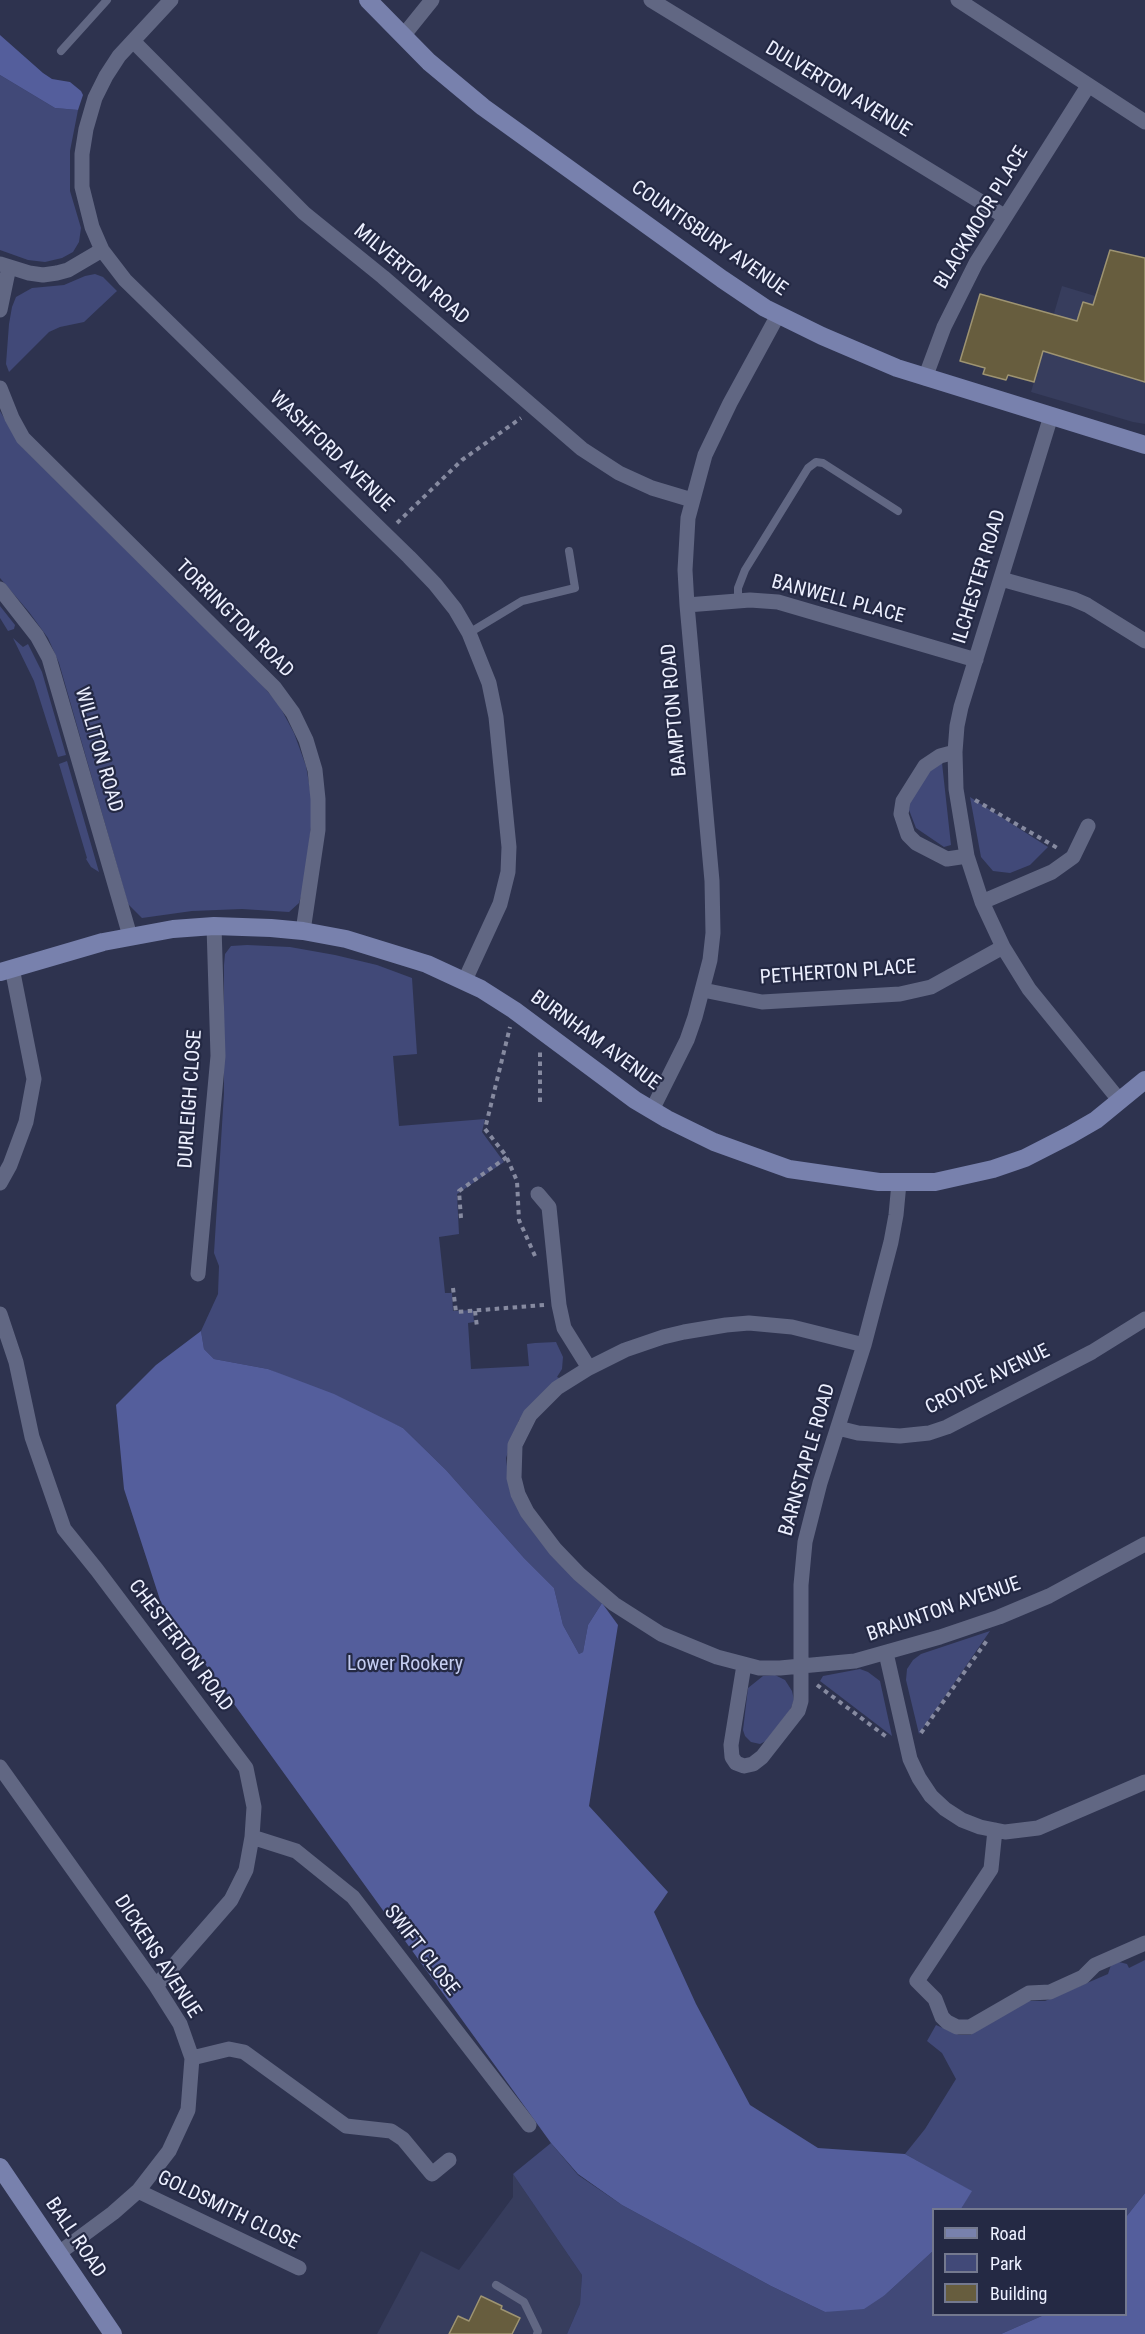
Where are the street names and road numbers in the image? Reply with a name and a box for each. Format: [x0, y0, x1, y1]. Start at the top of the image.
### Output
street label: DULVERTON AVENUE [761, 37, 915, 143]
street label: BLACKMOOR PLACE [930, 142, 1034, 294]
street label: COUNTISBURY AVENUE [626, 176, 792, 302]
street label: MILVERTON ROAD [348, 220, 474, 330]
street label: WASHFORD AVENUE [264, 387, 398, 517]
street label: ILCHESTER ROAD [948, 507, 1012, 647]
street label: TORRINGTON ROAD [170, 555, 298, 683]
street label: BANWELL PLACE [769, 571, 907, 629]
street label: BAMPTON ROAD [657, 643, 693, 777]
street label: WILLITON ROAD [69, 685, 127, 815]
street label: PETHERTON PLACE [759, 956, 917, 990]
street label: BURNHAM AVENUE [526, 986, 664, 1096]
street label: DURLEIGH CLOSE [174, 1029, 208, 1169]
street label: CROYDE AVENUE [922, 1340, 1054, 1420]
street label: BARNSTAPLE ROAD [775, 1381, 841, 1539]
street label: BRAUNTON AVENUE [864, 1572, 1024, 1648]
street label: CHESTERTON ROAD [123, 1575, 237, 1717]
street label: DICKENS AVENUE [108, 1891, 206, 2023]
street label: SWIFT CLOSE [378, 1901, 464, 2001]
street label: GOLDSMITH CLOSE [153, 2166, 303, 2256]
street label: BALL ROAD [39, 2193, 111, 2283]

